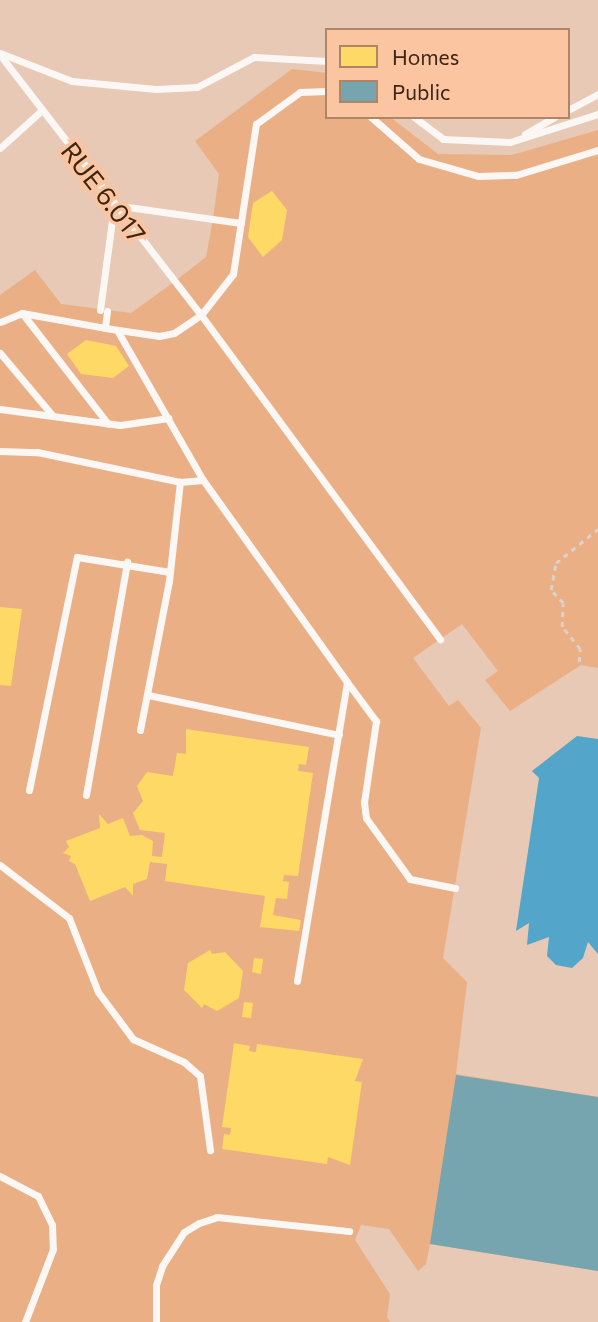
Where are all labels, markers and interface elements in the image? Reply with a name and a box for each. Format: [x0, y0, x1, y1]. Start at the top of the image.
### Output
legend [325, 28, 570, 119]
text: Homes [392, 44, 459, 69]
text: Public [392, 79, 450, 104]
street label: RUE 6.017 [55, 135, 153, 249]

